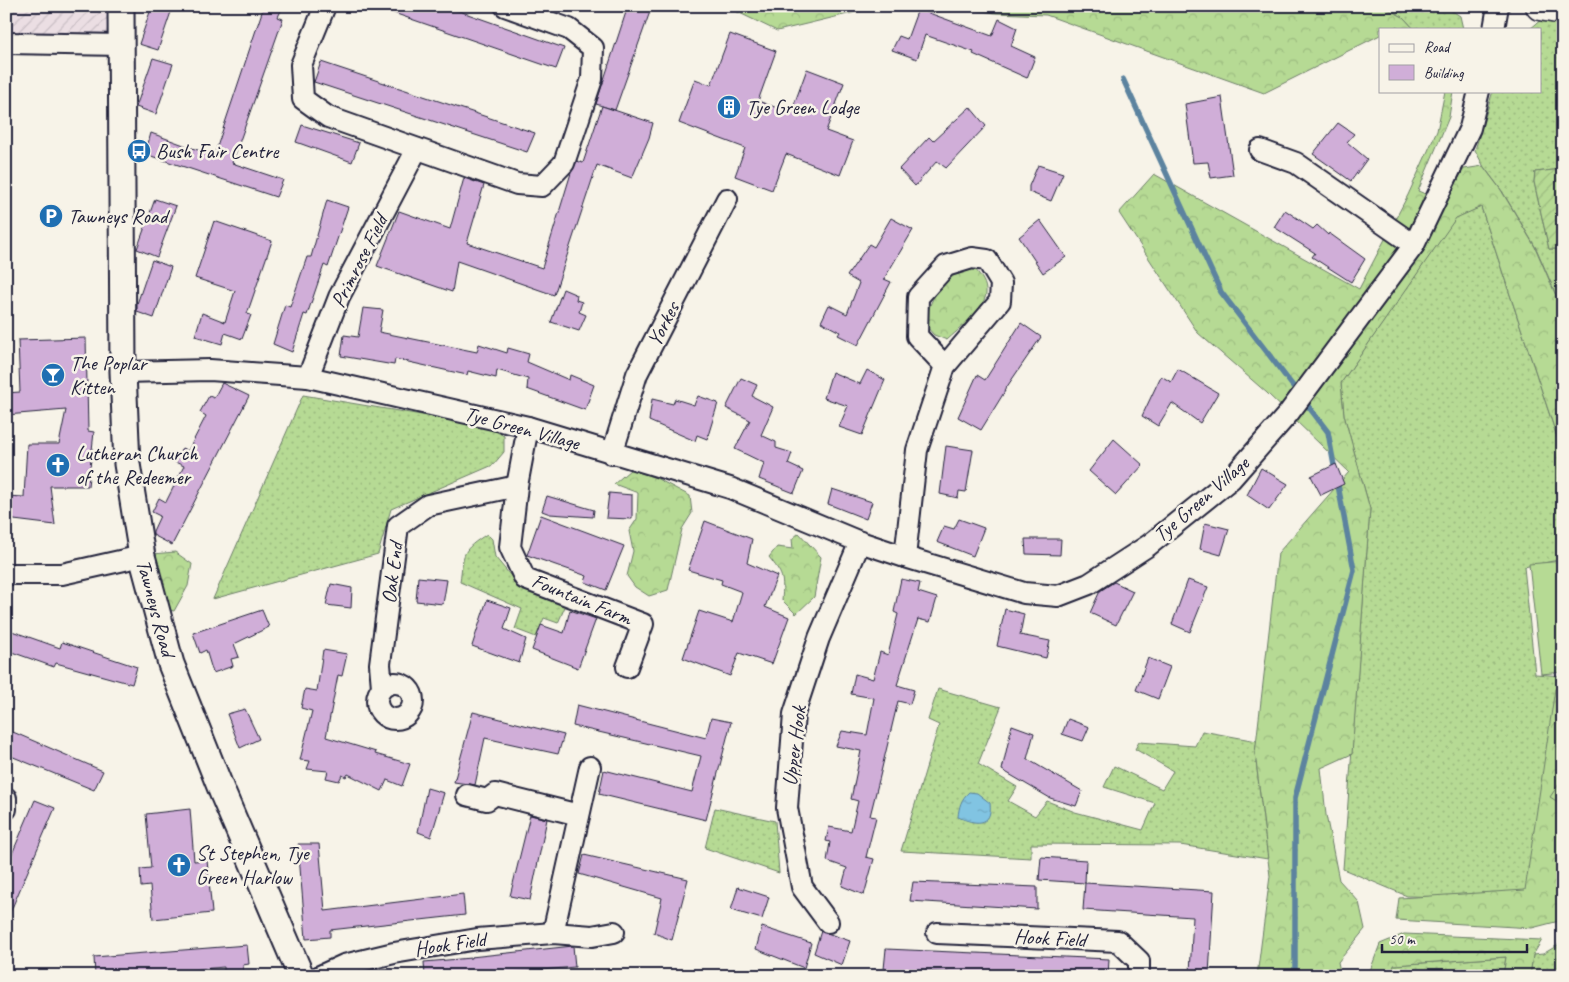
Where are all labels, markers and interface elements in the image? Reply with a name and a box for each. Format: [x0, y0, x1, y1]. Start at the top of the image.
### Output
legend [1379, 28, 1542, 92]
text: Road [1424, 38, 1451, 57]
text: Building [1424, 64, 1464, 83]
building icon: Tye Green Lodge [716, 94, 742, 120]
place label: Tye Green Lodge [746, 94, 860, 120]
bus stop icon: Bush Fair Centre [126, 138, 152, 164]
place label: Bush Fair Centre [156, 138, 280, 164]
parking icon: Tawneys Road [38, 203, 64, 229]
place label: Tawneys Road [68, 203, 171, 229]
street label: Primrose Field [325, 208, 395, 312]
street label: Yorkes [641, 296, 686, 350]
place label: The Poplar Kitten [70, 350, 149, 400]
bar icon: The Poplar Kitten [40, 362, 66, 388]
street label: Tye Green Village [462, 400, 584, 456]
place label: Lutheran Church of the Redeemer [76, 440, 199, 490]
street label: Tye Green Village [1148, 450, 1255, 548]
church icon: Lutheran Church of the Redeemer [45, 452, 71, 478]
street label: Oak End [375, 538, 409, 605]
street label: Tawneys Road [131, 557, 182, 663]
street label: Fountain Farm [528, 567, 637, 631]
street label: Upper Hook [776, 702, 812, 787]
place label: St Stephen, Tye Green Harlow [196, 840, 311, 890]
church icon: St Stephen, Tye Green Harlow [166, 852, 192, 878]
scale bar [1382, 922, 1526, 954]
street label: Hook Field [1013, 923, 1089, 953]
street label: Hook Field [413, 926, 490, 962]
text: 50 m [1389, 930, 1416, 949]

